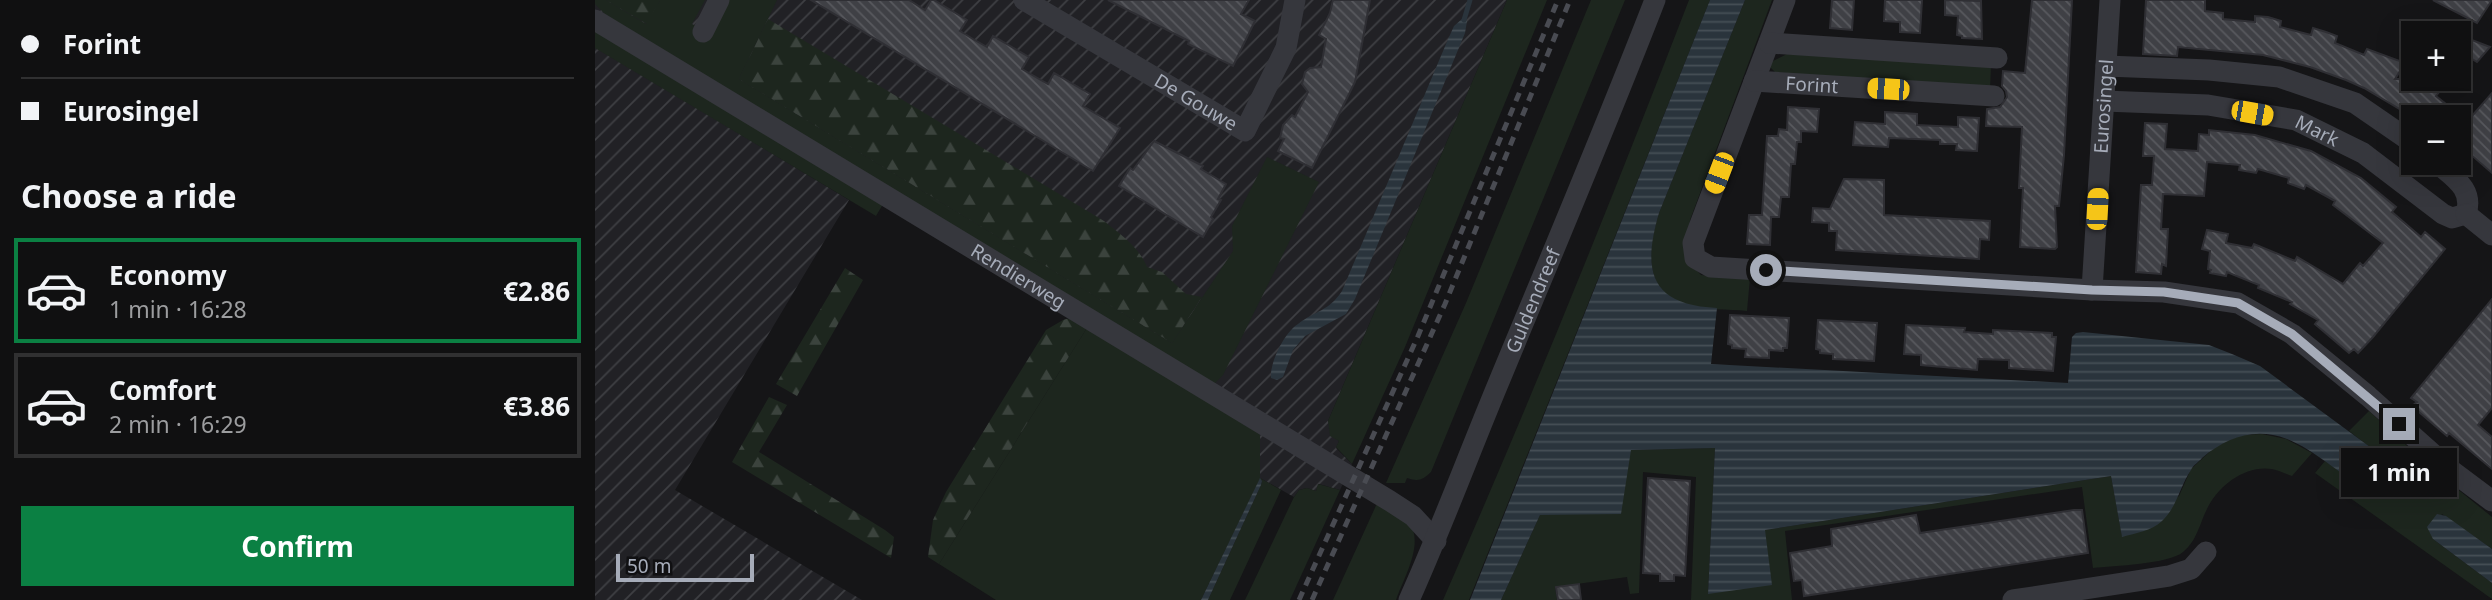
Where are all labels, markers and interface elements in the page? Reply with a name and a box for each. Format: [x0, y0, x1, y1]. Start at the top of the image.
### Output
map controls [2401, 21, 2471, 175]
button: + [2401, 21, 2471, 91]
text: Forint [63, 26, 141, 62]
street label: Eurosingel [2088, 58, 2119, 154]
street label: De Gouwe [1150, 67, 1242, 137]
street label: Forint [1785, 70, 1839, 99]
car [1867, 77, 1910, 101]
text: Eurosingel [63, 93, 199, 129]
car [2230, 99, 2275, 127]
button: − [2401, 105, 2471, 175]
street label: Mark [2291, 109, 2344, 152]
car [1702, 150, 1737, 196]
text: Choose a ride [21, 174, 237, 217]
car [2086, 187, 2109, 231]
street label: Rendierweg [966, 237, 1071, 315]
street label: Guldendreef [1499, 243, 1567, 357]
route start [1750, 254, 1782, 286]
text: Economy [109, 257, 227, 293]
icon: car [25, 259, 88, 322]
text: €2.86 [503, 273, 570, 309]
text: 1 min · 16:28 [109, 293, 247, 325]
text: Comfort [109, 372, 217, 408]
icon: car [25, 374, 88, 437]
text: €3.86 [503, 388, 570, 424]
text: 2 min · 16:29 [109, 408, 247, 440]
route end [2383, 408, 2415, 440]
callout: 1 min [2341, 448, 2457, 498]
text: 1 min [2367, 456, 2431, 488]
button: Confirm [21, 506, 574, 586]
scale bar [616, 551, 754, 583]
text: 50 m [627, 553, 671, 579]

